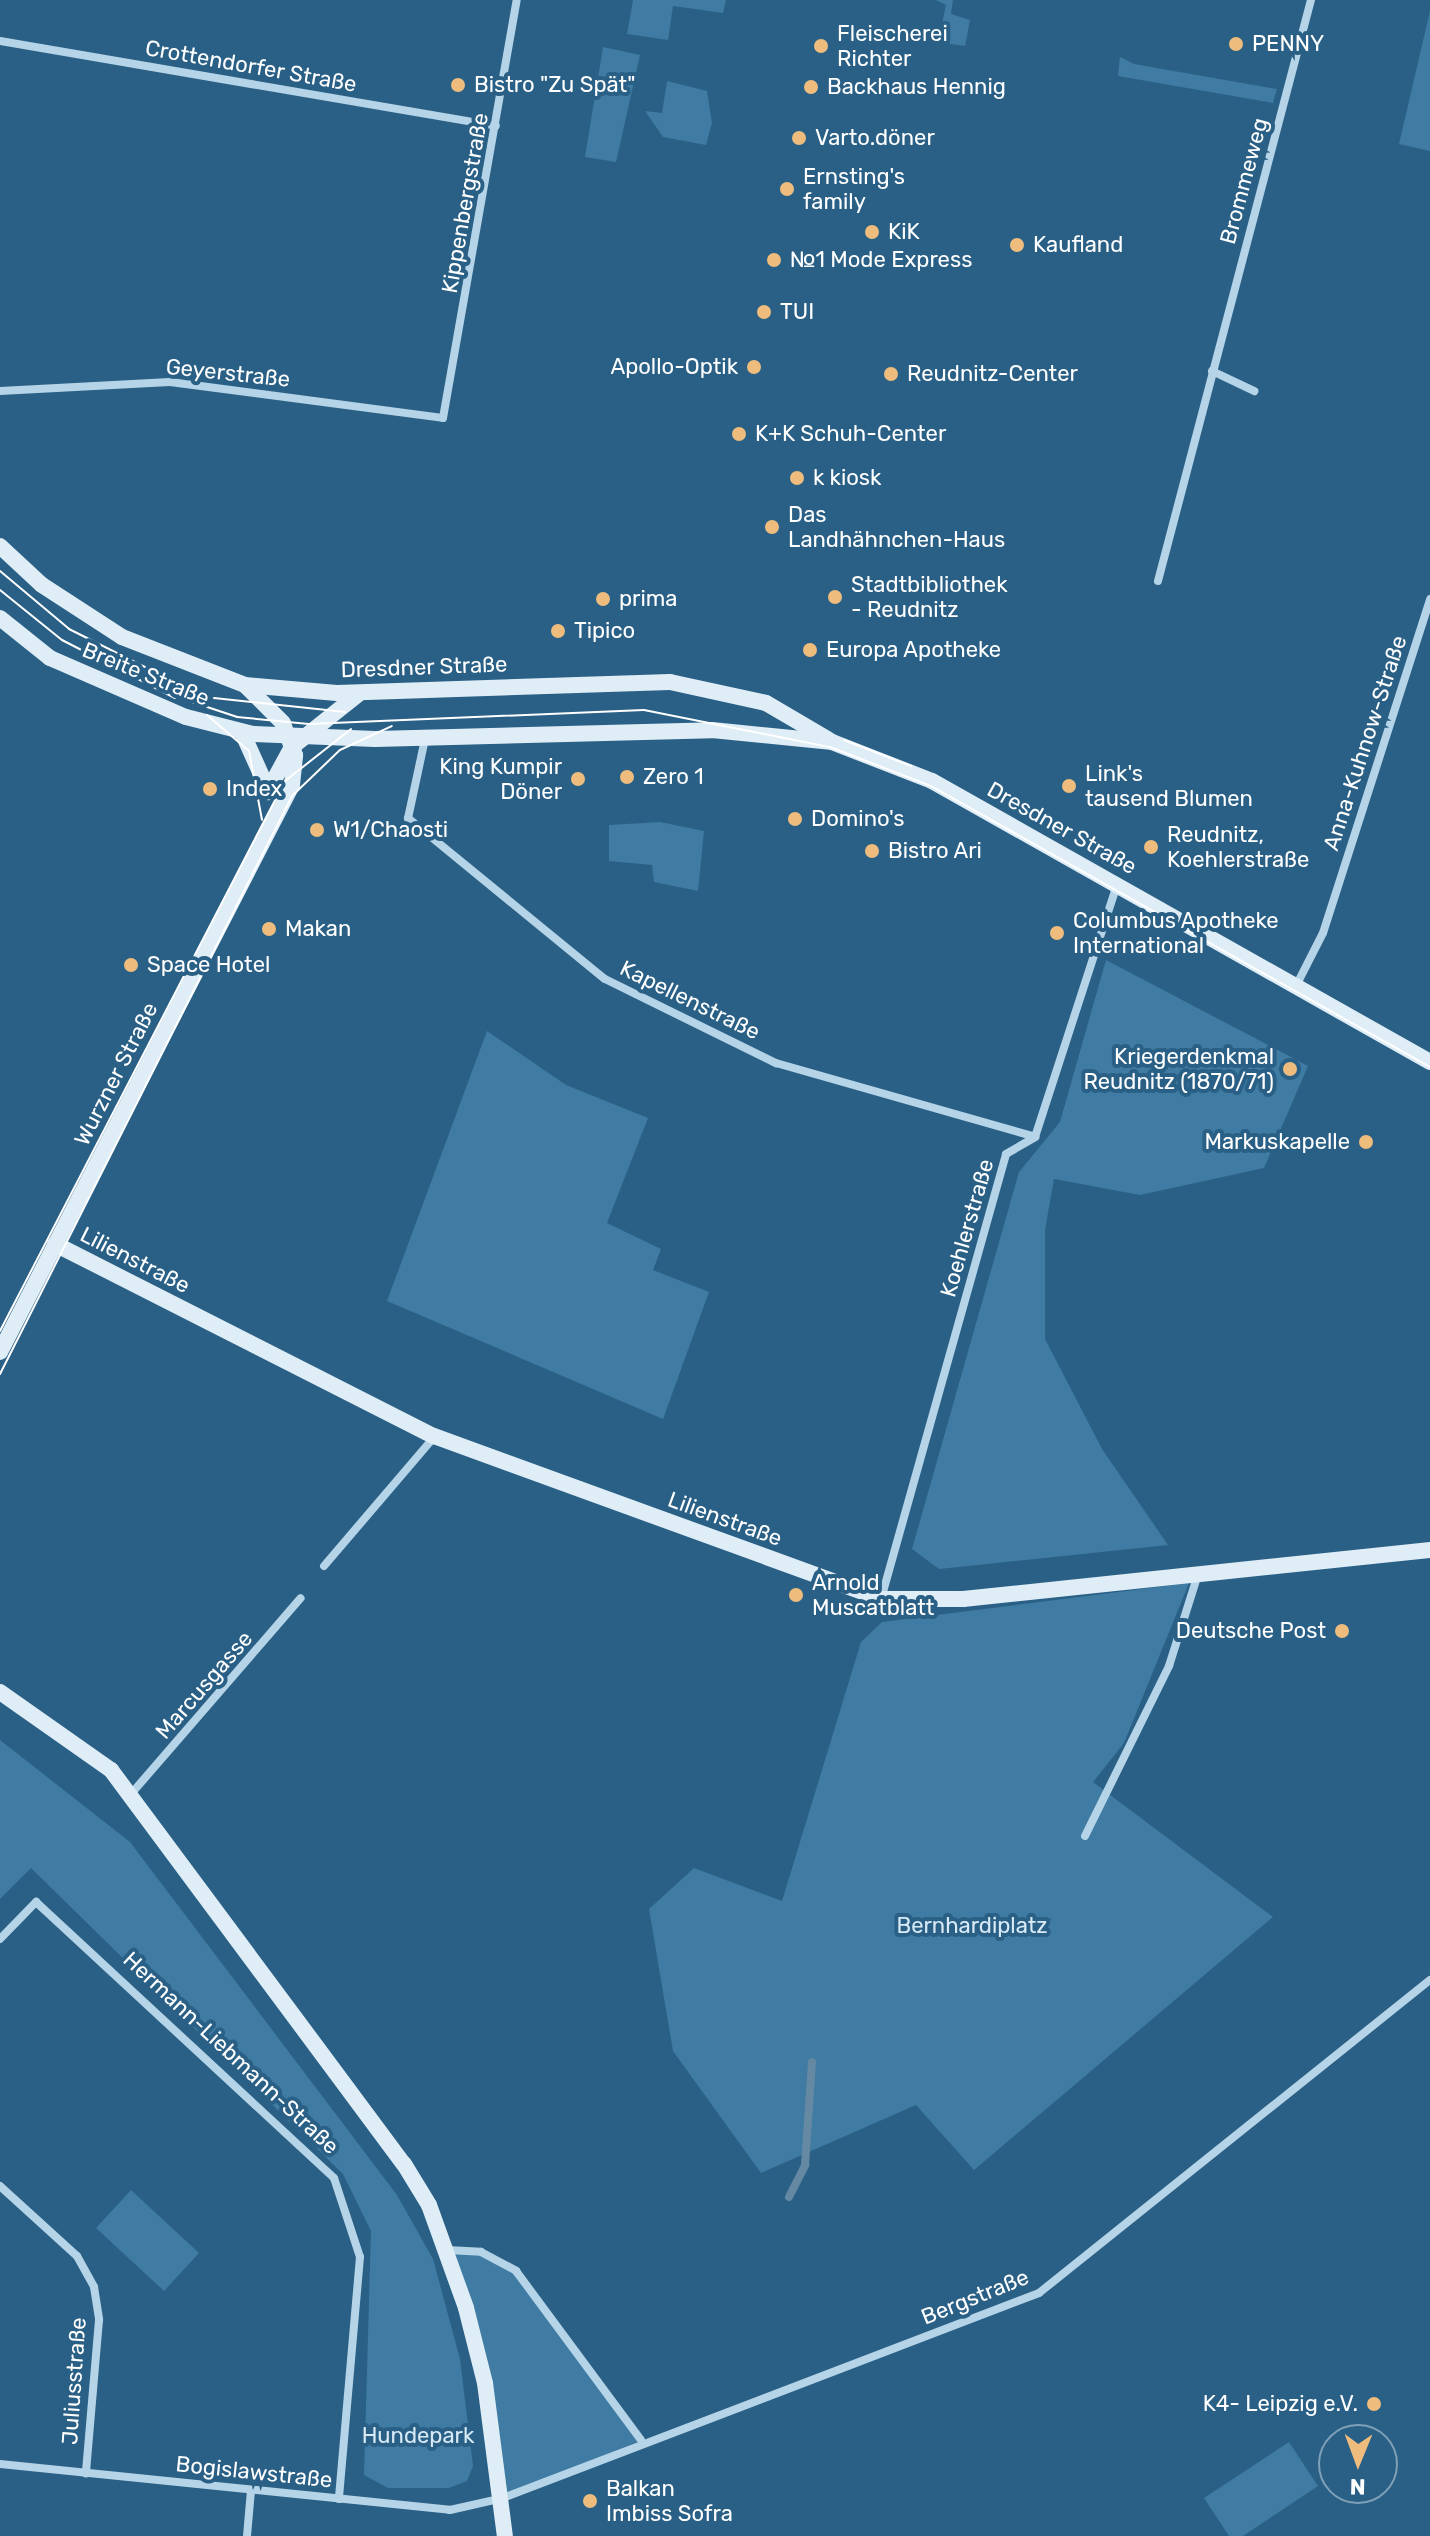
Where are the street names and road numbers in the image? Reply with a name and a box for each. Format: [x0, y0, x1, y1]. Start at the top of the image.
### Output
street label: Crottendorfer Straße [143, 34, 359, 98]
street label: Kippenbergstraße [436, 111, 494, 295]
street label: Brommeweg [1215, 115, 1273, 247]
street label: Geyerstraße [165, 353, 291, 393]
street label: Anna-Kuhnow-Straße [1318, 632, 1412, 854]
street label: Breite Straße [79, 637, 213, 711]
street label: Dresdner Straße [340, 651, 508, 683]
street label: Dresdner Straße [982, 776, 1142, 880]
street label: Kapellenstraße [616, 955, 764, 1045]
street label: Wurzner Straße [68, 998, 164, 1150]
street label: Koehlerstraße [935, 1156, 999, 1300]
street label: Lilienstraße [76, 1221, 194, 1299]
street label: Lilienstraße [664, 1486, 786, 1552]
street label: Marcusgasse [150, 1626, 258, 1744]
street label: Hermann-Liebmann-Straße [118, 1946, 344, 2160]
street label: Bergstraße [917, 2263, 1033, 2331]
street label: Juliusstraße [56, 2316, 92, 2446]
street label: Bogislawstraße [174, 2451, 334, 2493]

